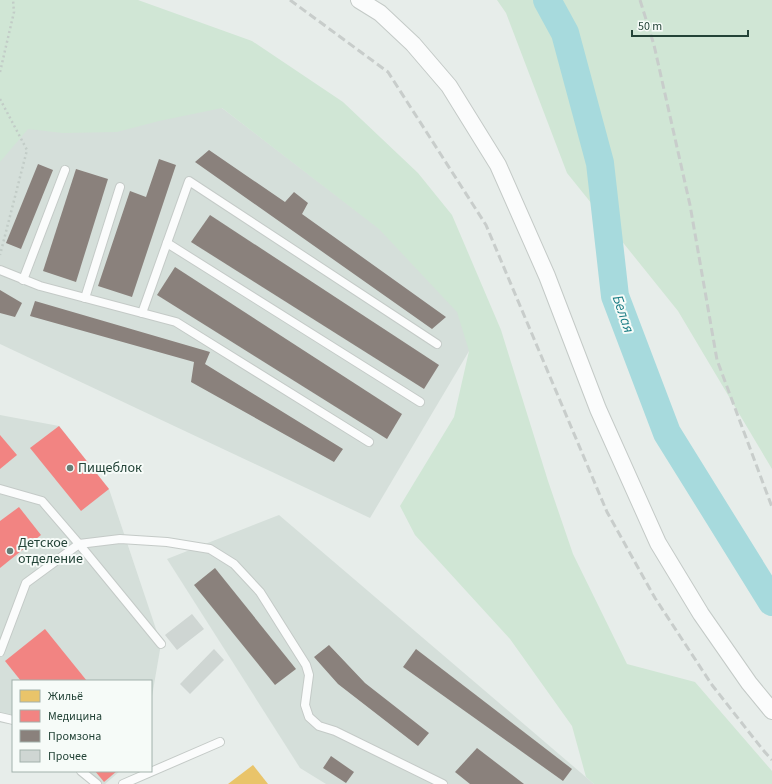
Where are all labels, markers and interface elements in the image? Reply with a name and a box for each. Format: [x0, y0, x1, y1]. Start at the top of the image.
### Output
scale bar [632, 12, 748, 38]
text: 50 m [638, 18, 662, 35]
water label: Белая [607, 292, 639, 336]
place label: Пищеблок [78, 458, 142, 478]
marker: Пищеблок [65, 463, 75, 473]
place label: Детское отделение [18, 533, 83, 569]
marker: Детское отделение [5, 546, 15, 556]
legend [12, 680, 152, 772]
text: Жильё [48, 688, 83, 705]
text: Медицина [48, 708, 102, 725]
text: Промзона [48, 728, 101, 745]
text: Прочее [48, 748, 87, 765]

